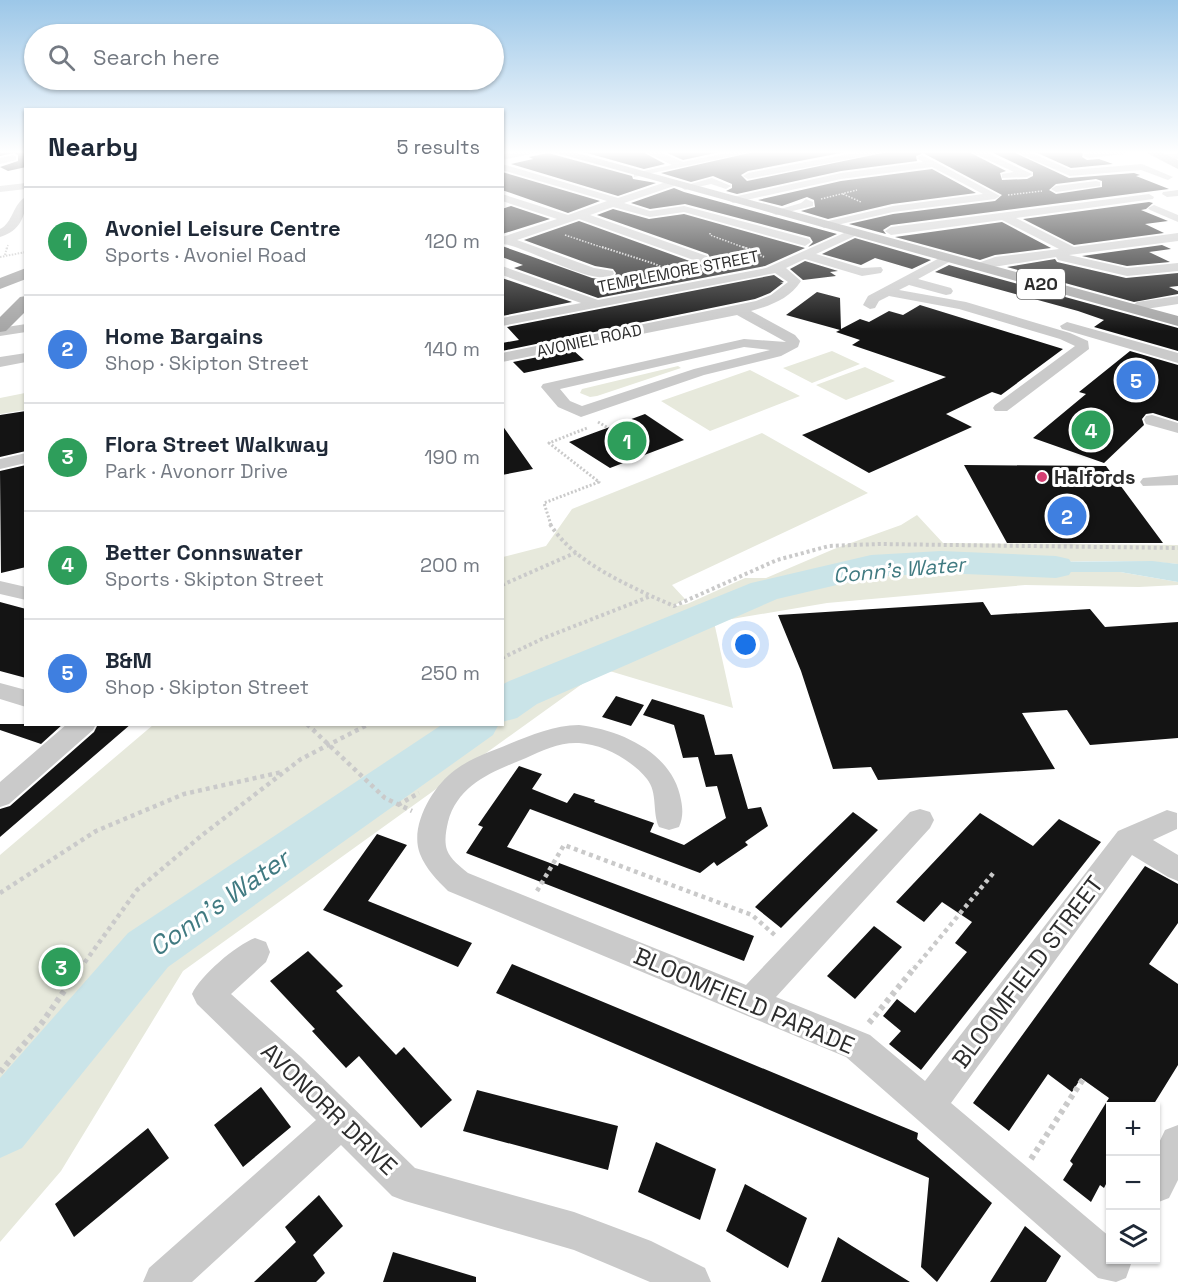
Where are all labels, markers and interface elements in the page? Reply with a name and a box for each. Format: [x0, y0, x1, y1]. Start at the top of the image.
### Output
search box [24, 24, 504, 90]
icon: search [45, 41, 78, 74]
text: Search here [93, 43, 220, 71]
text: Nearby [48, 130, 138, 164]
text: 5 results [396, 134, 480, 160]
text: Avoniel Leisure Centre [105, 214, 341, 242]
text: 1 [63, 228, 72, 254]
text: 120 m [424, 228, 480, 254]
text: Sports · Avoniel Road [105, 242, 307, 268]
street label: TEMPLEMORE STREET [596, 246, 760, 297]
road number: A20 [1017, 269, 1065, 299]
street label: AVONIEL ROAD [535, 319, 644, 362]
text: Home Bargains [105, 322, 263, 350]
text: 2 [62, 336, 73, 362]
text: 140 m [424, 336, 480, 362]
text: Shop · Skipton Street [105, 350, 309, 376]
pin: 5 [1116, 358, 1156, 403]
pin: 4 [1072, 408, 1110, 452]
pin: 1 [608, 418, 646, 464]
text: Flora Street Walkway [105, 430, 329, 458]
text: 3 [61, 444, 74, 470]
text: 190 m [424, 444, 480, 470]
text: Park · Avonorr Drive [105, 458, 288, 484]
place label: Halfords [1054, 464, 1135, 490]
marker: Halfords [1035, 470, 1049, 484]
pin: 2 [1048, 494, 1086, 538]
text: Better Connswater [105, 538, 303, 566]
water label: Conn's Water [832, 550, 968, 589]
text: 4 [61, 552, 74, 578]
text: 200 m [420, 552, 480, 578]
text: Sports · Skipton Street [105, 566, 324, 592]
your location [731, 630, 760, 659]
text: B&M [105, 646, 152, 674]
text: 5 [62, 660, 74, 686]
text: 250 m [421, 660, 480, 686]
text: Shop · Skipton Street [105, 674, 309, 700]
water label: Conn's Water [142, 840, 298, 964]
street label: BLOOMFIELD STREET [945, 869, 1110, 1074]
street label: BLOOMFIELD PARADE [629, 940, 859, 1061]
pin: 3 [42, 944, 80, 990]
street label: AVONORR DRIVE [255, 1036, 404, 1182]
map controls [1106, 1102, 1160, 1264]
button: + [1106, 1102, 1160, 1156]
button: − [1106, 1156, 1160, 1210]
button: layers [1106, 1210, 1160, 1264]

